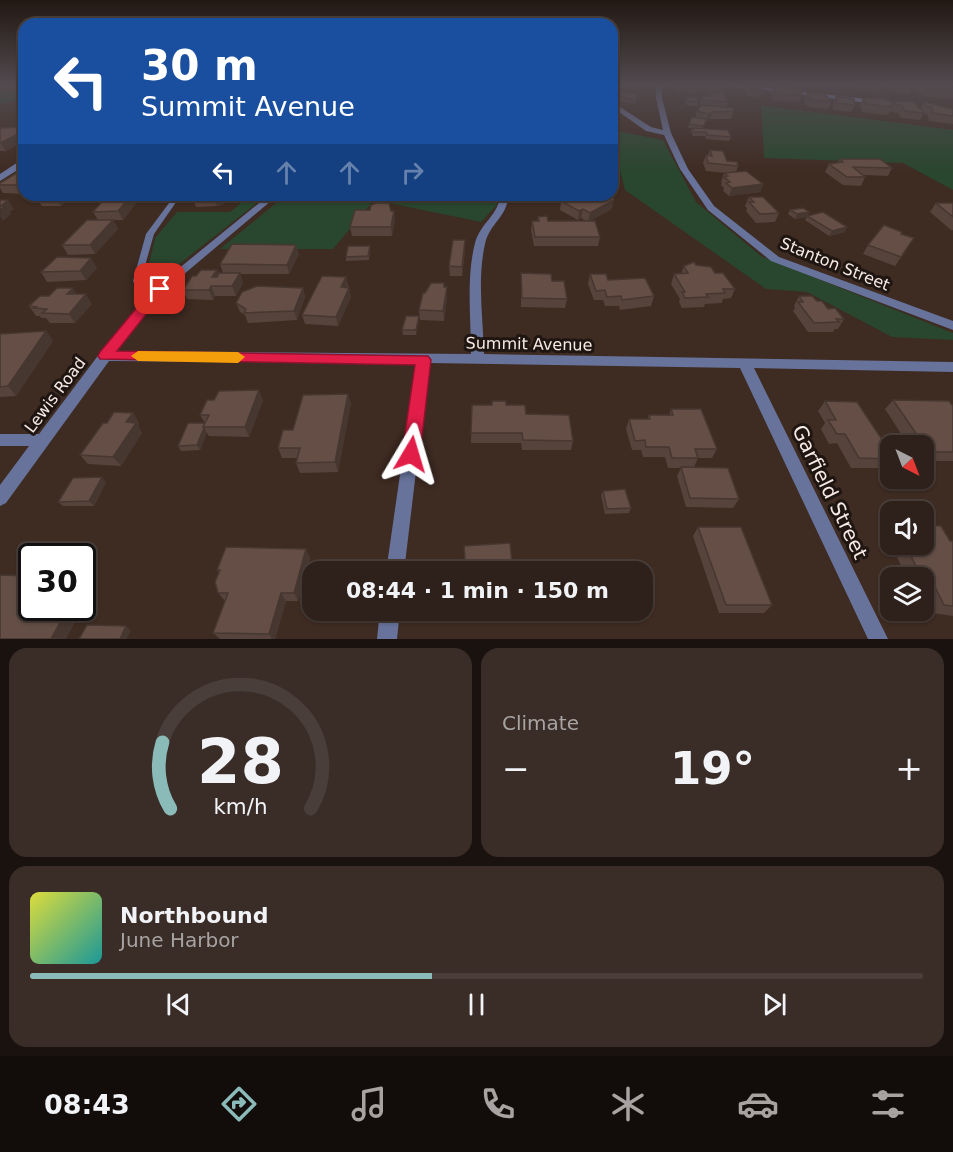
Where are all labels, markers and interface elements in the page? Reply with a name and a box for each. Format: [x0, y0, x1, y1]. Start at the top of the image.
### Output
text: 30 m [141, 41, 258, 90]
icon: left [42, 42, 120, 120]
text: Summit Avenue [141, 91, 355, 122]
icon: left [207, 156, 240, 189]
icon: ahead [270, 156, 303, 189]
icon: ahead [333, 156, 366, 189]
icon: right [396, 156, 429, 189]
street label: Stanton Street [778, 233, 892, 295]
pin [134, 263, 185, 314]
icon: arrive [143, 272, 176, 305]
street label: Summit Avenue [465, 333, 593, 355]
street label: Lewis Road [20, 354, 90, 436]
street label: Garfield Street [787, 421, 873, 563]
position arrow [379, 422, 443, 486]
north arrow [880, 435, 934, 489]
map controls [880, 435, 934, 621]
button: sound [880, 501, 934, 555]
speed limit sign: 30 [18, 543, 96, 621]
button: layers [880, 567, 934, 621]
text: 08:44 · 1 min · 150 m [346, 578, 609, 603]
text: Climate [502, 711, 579, 735]
text: 28 [197, 725, 284, 798]
text: 19° [670, 742, 755, 795]
text: − [502, 749, 530, 788]
text: + [895, 749, 923, 788]
text: km/h [213, 795, 268, 820]
text: Northbound [120, 903, 269, 928]
text: June Harbor [120, 928, 239, 952]
icon: previous [162, 988, 195, 1021]
icon: pause [460, 988, 493, 1021]
icon: next [758, 988, 791, 1021]
icon: directions [218, 1083, 260, 1125]
icon: music [348, 1083, 390, 1125]
icon: phone [477, 1083, 519, 1125]
icon: climate [607, 1083, 649, 1125]
icon: car [737, 1083, 779, 1125]
icon: filters [867, 1083, 909, 1125]
text: 08:43 [44, 1089, 130, 1120]

